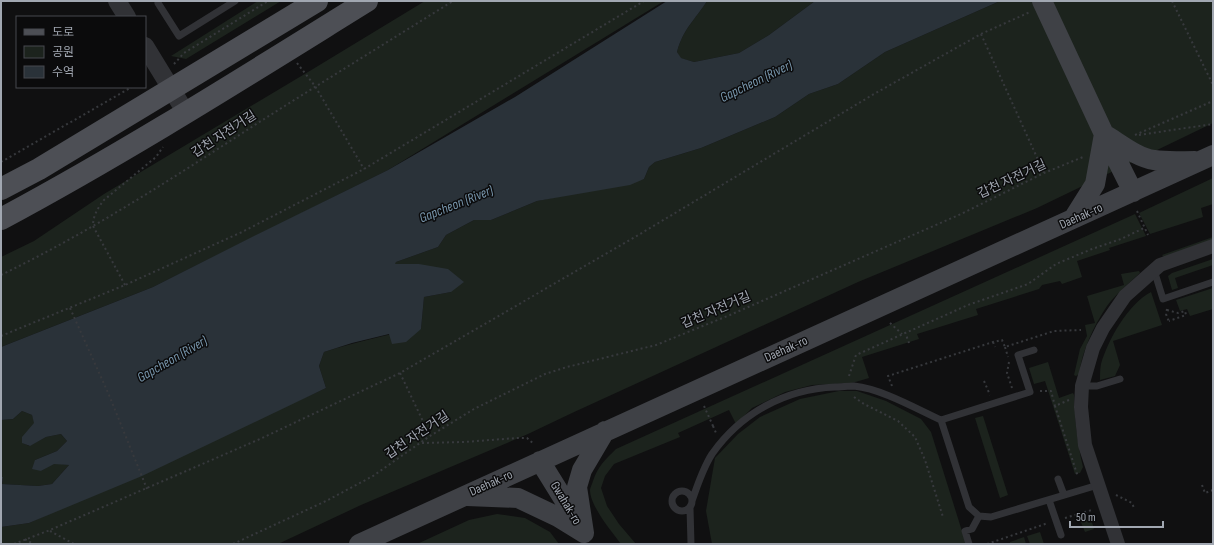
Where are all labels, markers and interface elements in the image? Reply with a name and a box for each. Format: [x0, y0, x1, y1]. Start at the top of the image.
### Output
legend [16, 16, 146, 88]
text: 도로 [52, 25, 74, 40]
text: 공원 [52, 45, 74, 60]
water label: Gapcheon (River) [717, 56, 796, 106]
text: 수역 [52, 65, 74, 80]
street label: 갑천 자전거길 [189, 107, 259, 161]
street label: 갑천 자전거길 [975, 156, 1049, 202]
water label: Gapcheon (River) [417, 181, 496, 227]
street label: Daehak-ro [1057, 199, 1105, 233]
street label: 갑천 자전거길 [679, 288, 753, 332]
water label: Gapcheon (River) [134, 332, 211, 386]
street label: Daehak-ro [762, 332, 810, 366]
street label: 갑천 자전거길 [382, 408, 452, 462]
street label: Daehak-ro [467, 466, 515, 500]
street label: Gwahak-ro [547, 478, 585, 528]
scale bar [1070, 503, 1163, 529]
text: 50 m [1076, 510, 1096, 525]

